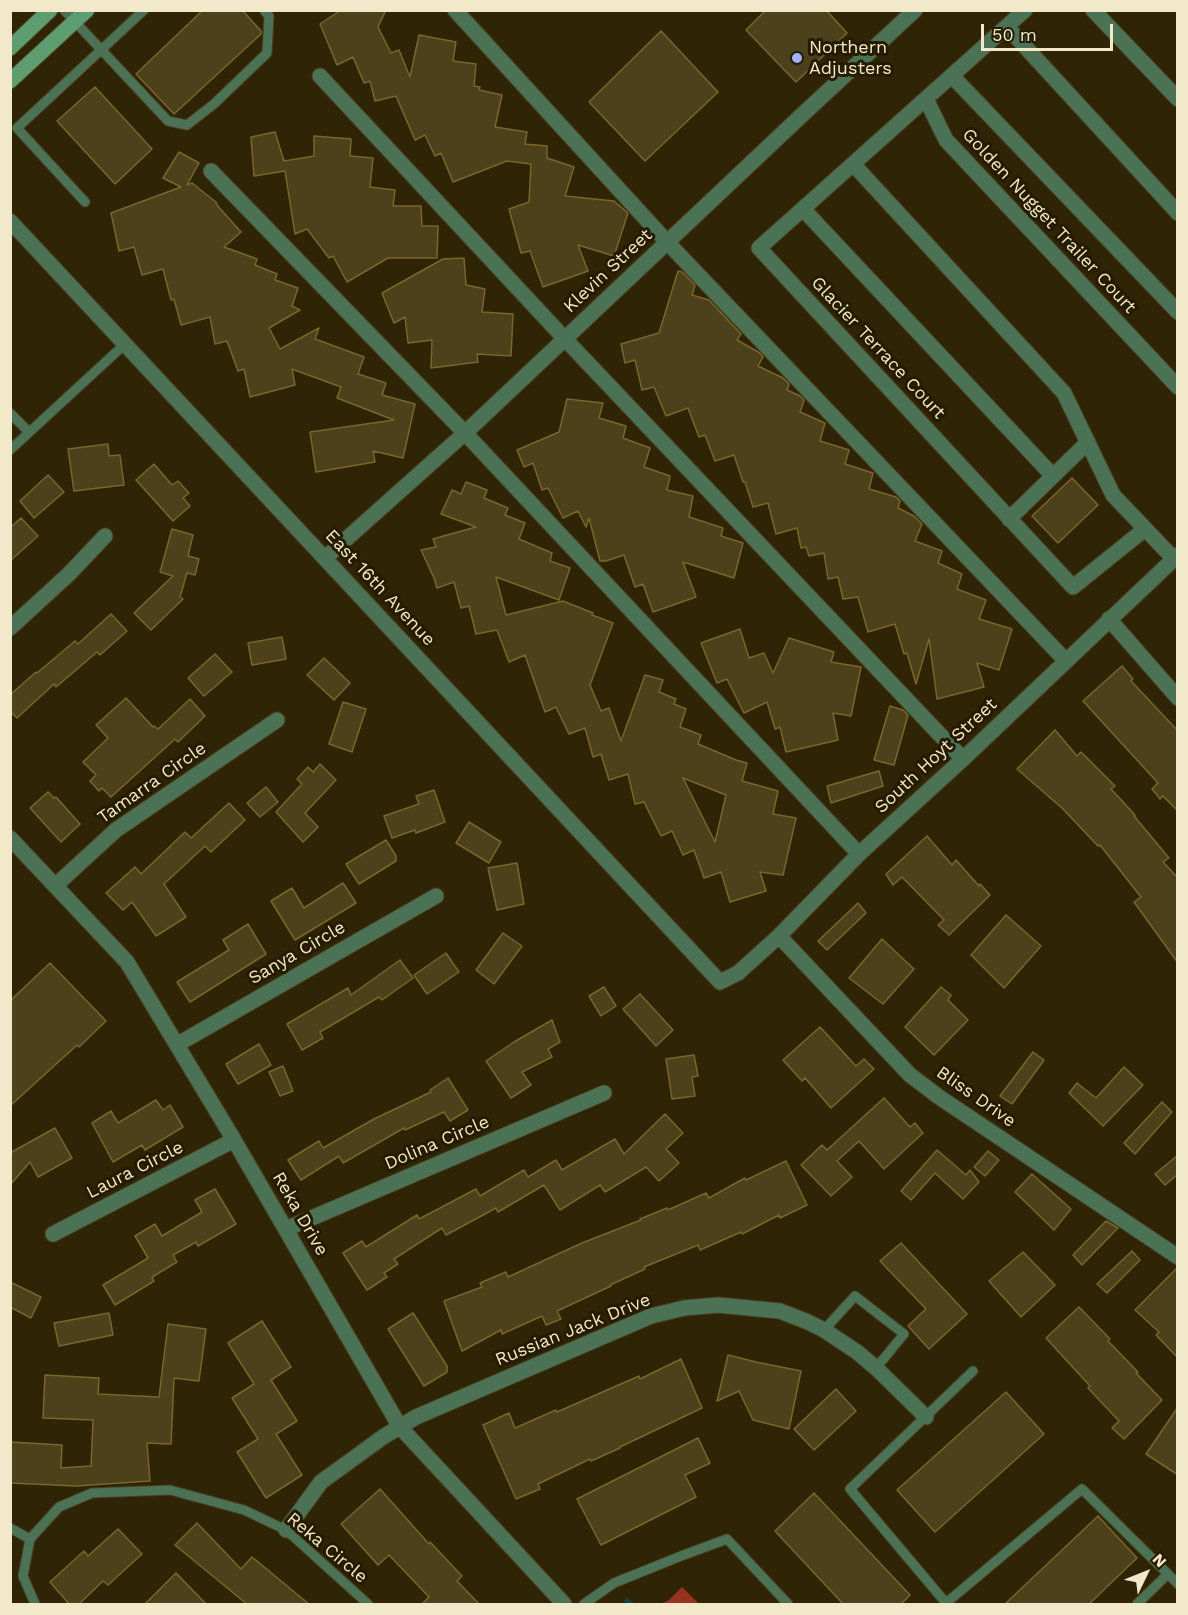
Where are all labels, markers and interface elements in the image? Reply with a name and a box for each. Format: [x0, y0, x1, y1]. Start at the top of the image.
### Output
scale bar [984, 12, 1116, 50]
text: 50 m [992, 24, 1037, 45]
place label: Northern Adjusters [809, 37, 892, 80]
marker: Northern Adjusters [790, 51, 804, 65]
street label: Golden Nugget Trailer Court [958, 124, 1140, 318]
street label: Klevin Street [559, 225, 657, 317]
street label: Glacier Terrace Court [806, 272, 950, 424]
street label: East 16th Avenue [321, 525, 439, 651]
street label: South Hoyt Street [870, 694, 1002, 818]
street label: Tamarra Circle [94, 738, 210, 828]
street label: Sanya Circle [245, 917, 349, 989]
street label: Bliss Drive [932, 1062, 1020, 1132]
street label: Dolina Circle [381, 1111, 493, 1175]
street label: Laura Circle [83, 1136, 187, 1204]
street label: Reka Drive [267, 1168, 333, 1260]
street label: Russian Jack Drive [492, 1289, 654, 1371]
street label: Reka Circle [282, 1508, 372, 1588]
north arrow [1116, 1543, 1176, 1603]
text: N [1149, 1550, 1171, 1571]

